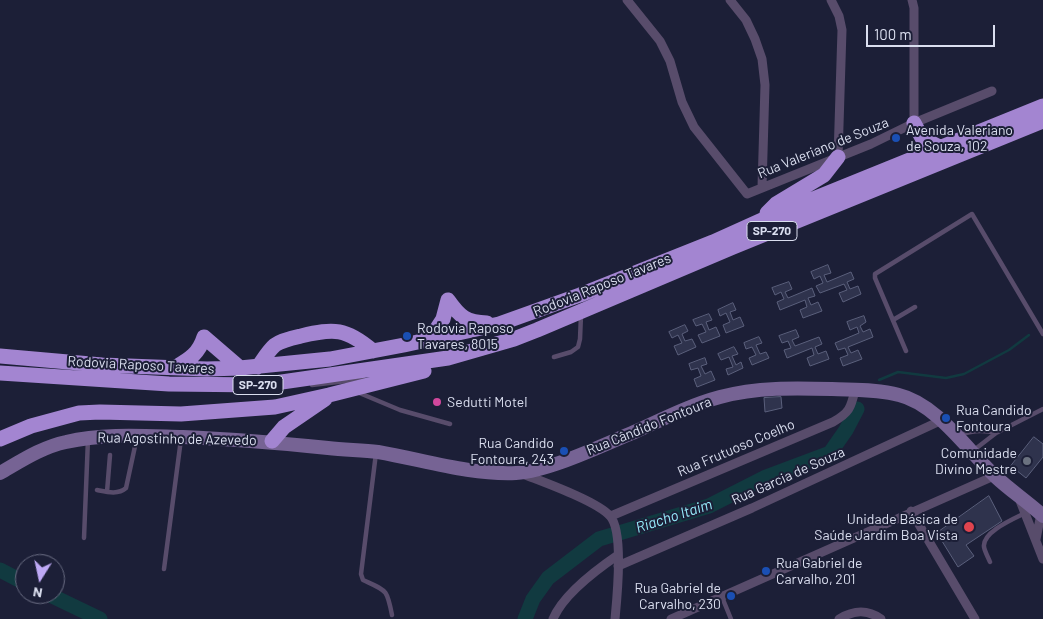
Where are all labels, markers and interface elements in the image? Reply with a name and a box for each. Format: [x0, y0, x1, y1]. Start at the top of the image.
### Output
scale bar [868, 15, 997, 47]
text: 100 m [874, 25, 912, 43]
street label: Rua Valeriano de Souza [755, 114, 891, 182]
place label: Avenida Valeriano de Souza, 102 [906, 122, 1013, 154]
marker: Avenida Valeriano de Souza, 102 [890, 132, 902, 144]
road number: SP-270 [747, 222, 797, 240]
street label: Rodovia Raposo Tavares [531, 250, 673, 320]
place label: Rodovia Raposo Tavares, 8015 [417, 320, 514, 352]
marker: Rodovia Raposo Tavares, 8015 [401, 330, 413, 342]
street label: Rodovia Raposo Tavares [67, 353, 215, 377]
road number: SP-270 [233, 376, 283, 394]
street label: Rua Cândido Fontoura [584, 393, 714, 459]
place label: Sedutti Motel [447, 394, 527, 410]
marker: Sedutti Motel [431, 396, 443, 408]
place label: Rua Candido Fontoura [956, 402, 1032, 434]
marker: Rua Candido Fontoura [940, 412, 952, 424]
street label: Rua Frutuoso Coelho [675, 416, 797, 480]
street label: Rua Agostinho de Azevedo [97, 429, 257, 449]
place label: Rua Candido Fontoura, 243 [470, 435, 554, 468]
street label: Rua Garcia de Souza [729, 443, 847, 509]
marker: Rua Candido Fontoura, 243 [558, 445, 570, 457]
place label: Comunidade Divino Mestre [935, 445, 1017, 478]
marker: Comunidade Divino Mestre [1021, 455, 1033, 467]
water label: Riacho Itaim [633, 495, 715, 537]
place label: Unidade Básica de Saúde Jardim Boa Vista [814, 511, 958, 544]
marker: Unidade Básica de Saúde Jardim Boa Vista [962, 520, 976, 534]
north arrow [15, 554, 65, 604]
place label: Rua Gabriel de Carvalho, 201 [776, 555, 863, 588]
marker: Rua Gabriel de Carvalho, 201 [760, 565, 772, 577]
place label: Rua Gabriel de Carvalho, 230 [634, 580, 721, 612]
text: N [31, 584, 44, 602]
marker: Rua Gabriel de Carvalho, 230 [725, 590, 737, 602]

